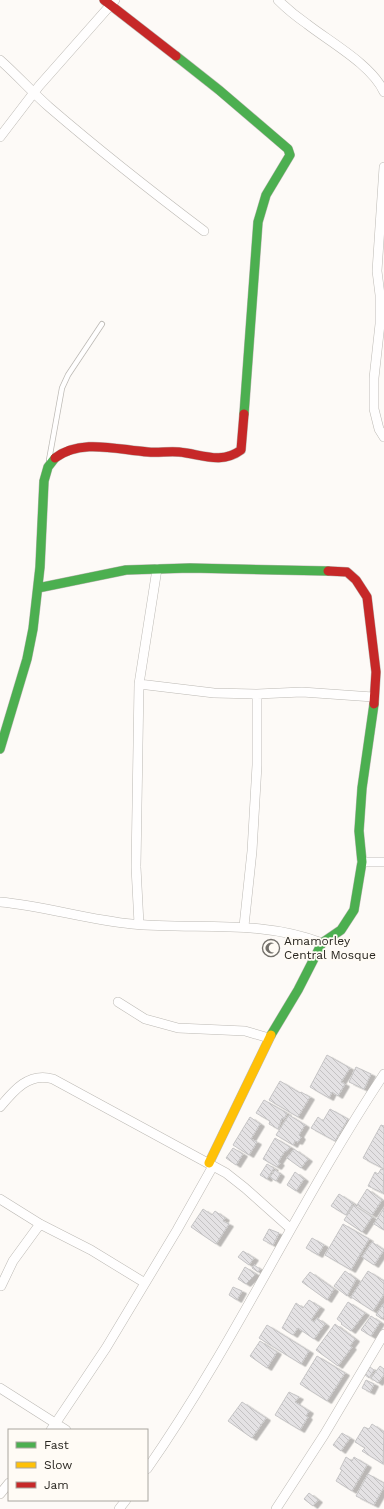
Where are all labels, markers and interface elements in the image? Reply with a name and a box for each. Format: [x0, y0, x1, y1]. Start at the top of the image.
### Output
place label: Amamorley Central Mosque [284, 934, 376, 962]
mosque icon: Amamorley Central Mosque [261, 938, 281, 958]
legend [8, 1429, 148, 1501]
text: Fast [44, 1438, 69, 1452]
text: Slow [44, 1458, 72, 1472]
text: Jam [44, 1478, 69, 1492]

